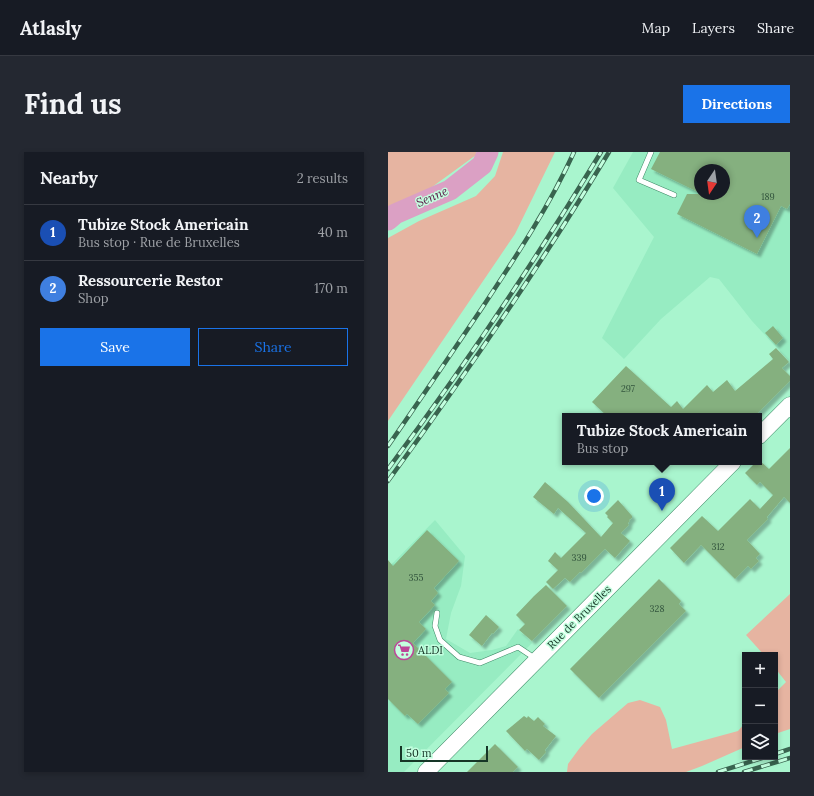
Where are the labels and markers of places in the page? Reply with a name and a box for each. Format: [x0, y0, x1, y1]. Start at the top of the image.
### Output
pin: 2 [744, 205, 770, 238]
pin: 1 [649, 478, 675, 511]
supermarket icon: ALDI [393, 639, 415, 661]
place label: ALDI [417, 643, 443, 657]

